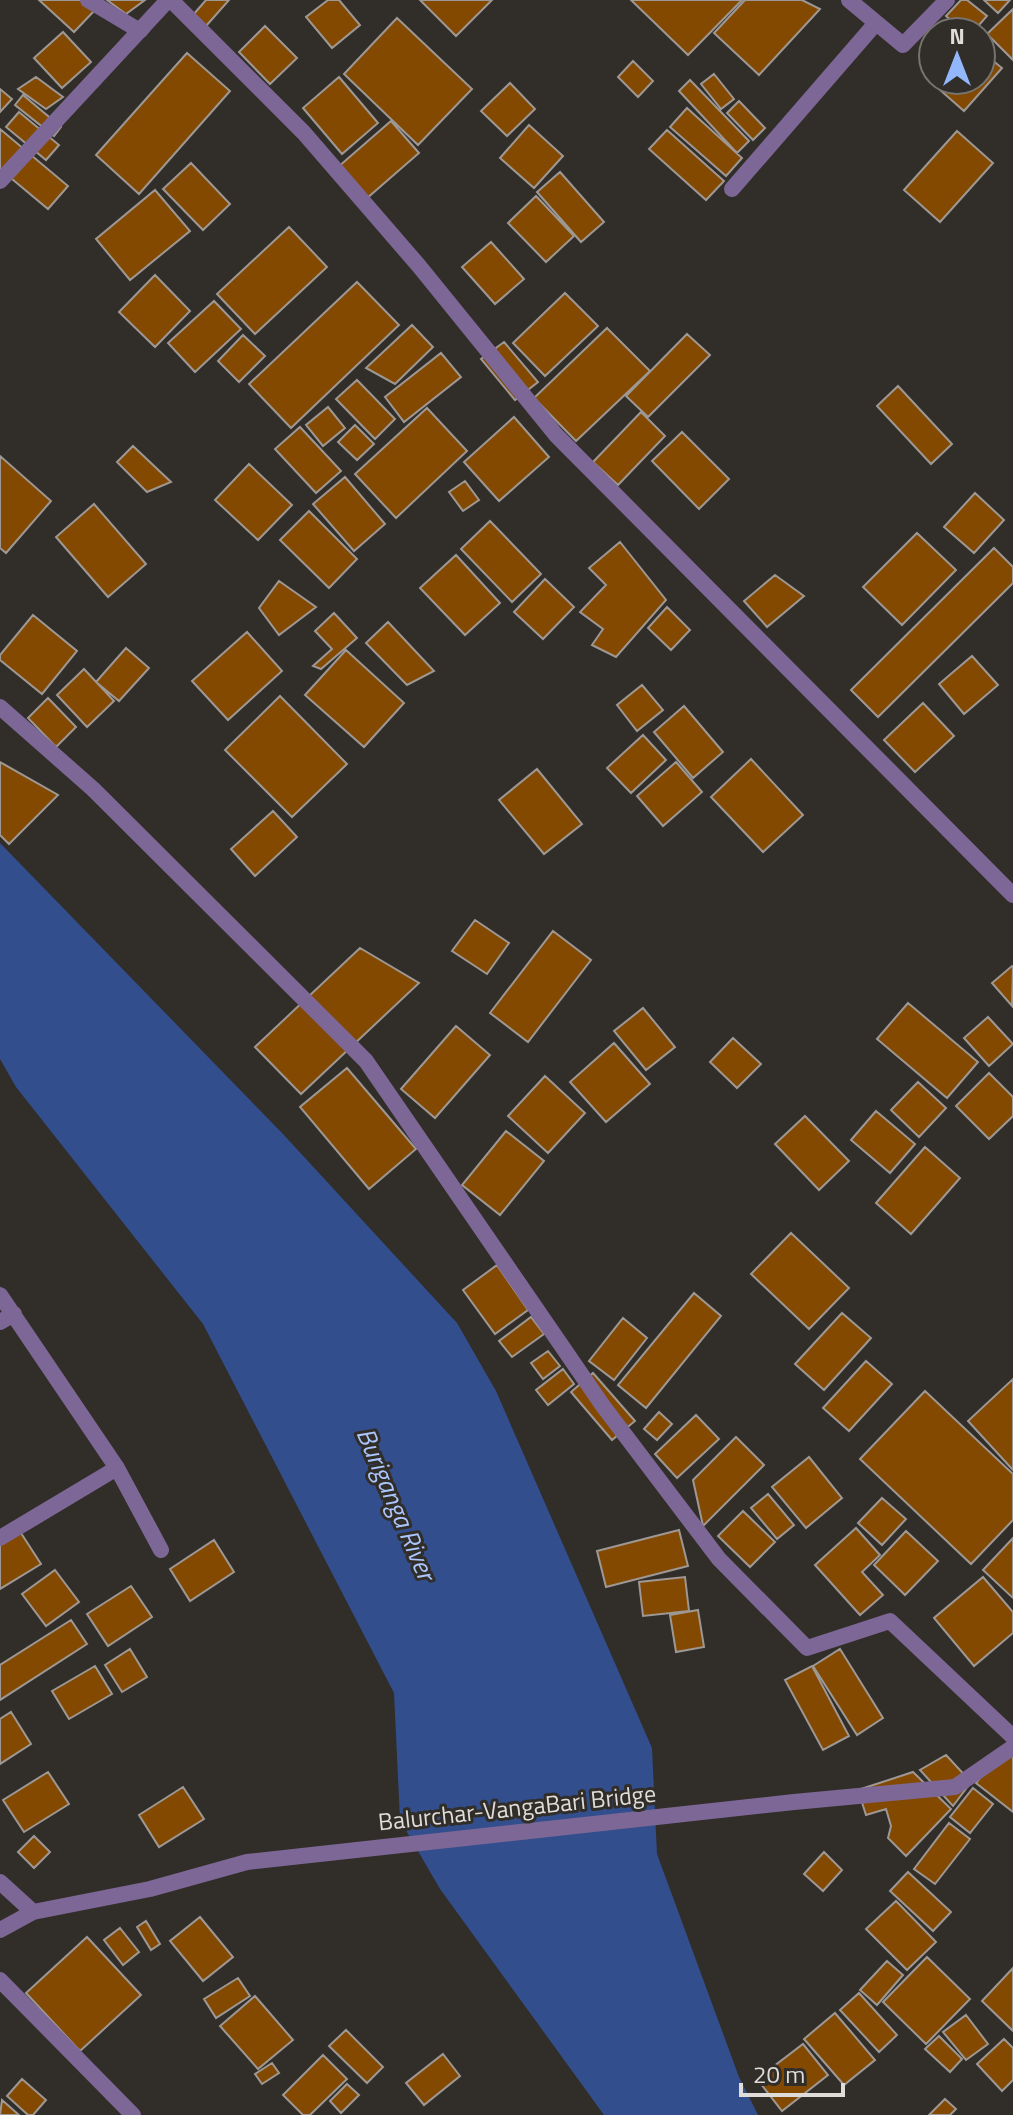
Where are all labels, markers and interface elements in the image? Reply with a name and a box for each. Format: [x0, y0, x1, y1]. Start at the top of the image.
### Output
north arrow [917, 16, 997, 96]
text: N [949, 19, 965, 53]
water label: Buriganga River [347, 1422, 447, 1589]
street label: Balurchar-VangaBari Bridge [376, 1775, 658, 1840]
scale bar [741, 2047, 843, 2097]
text: 20 m [753, 2056, 805, 2092]

